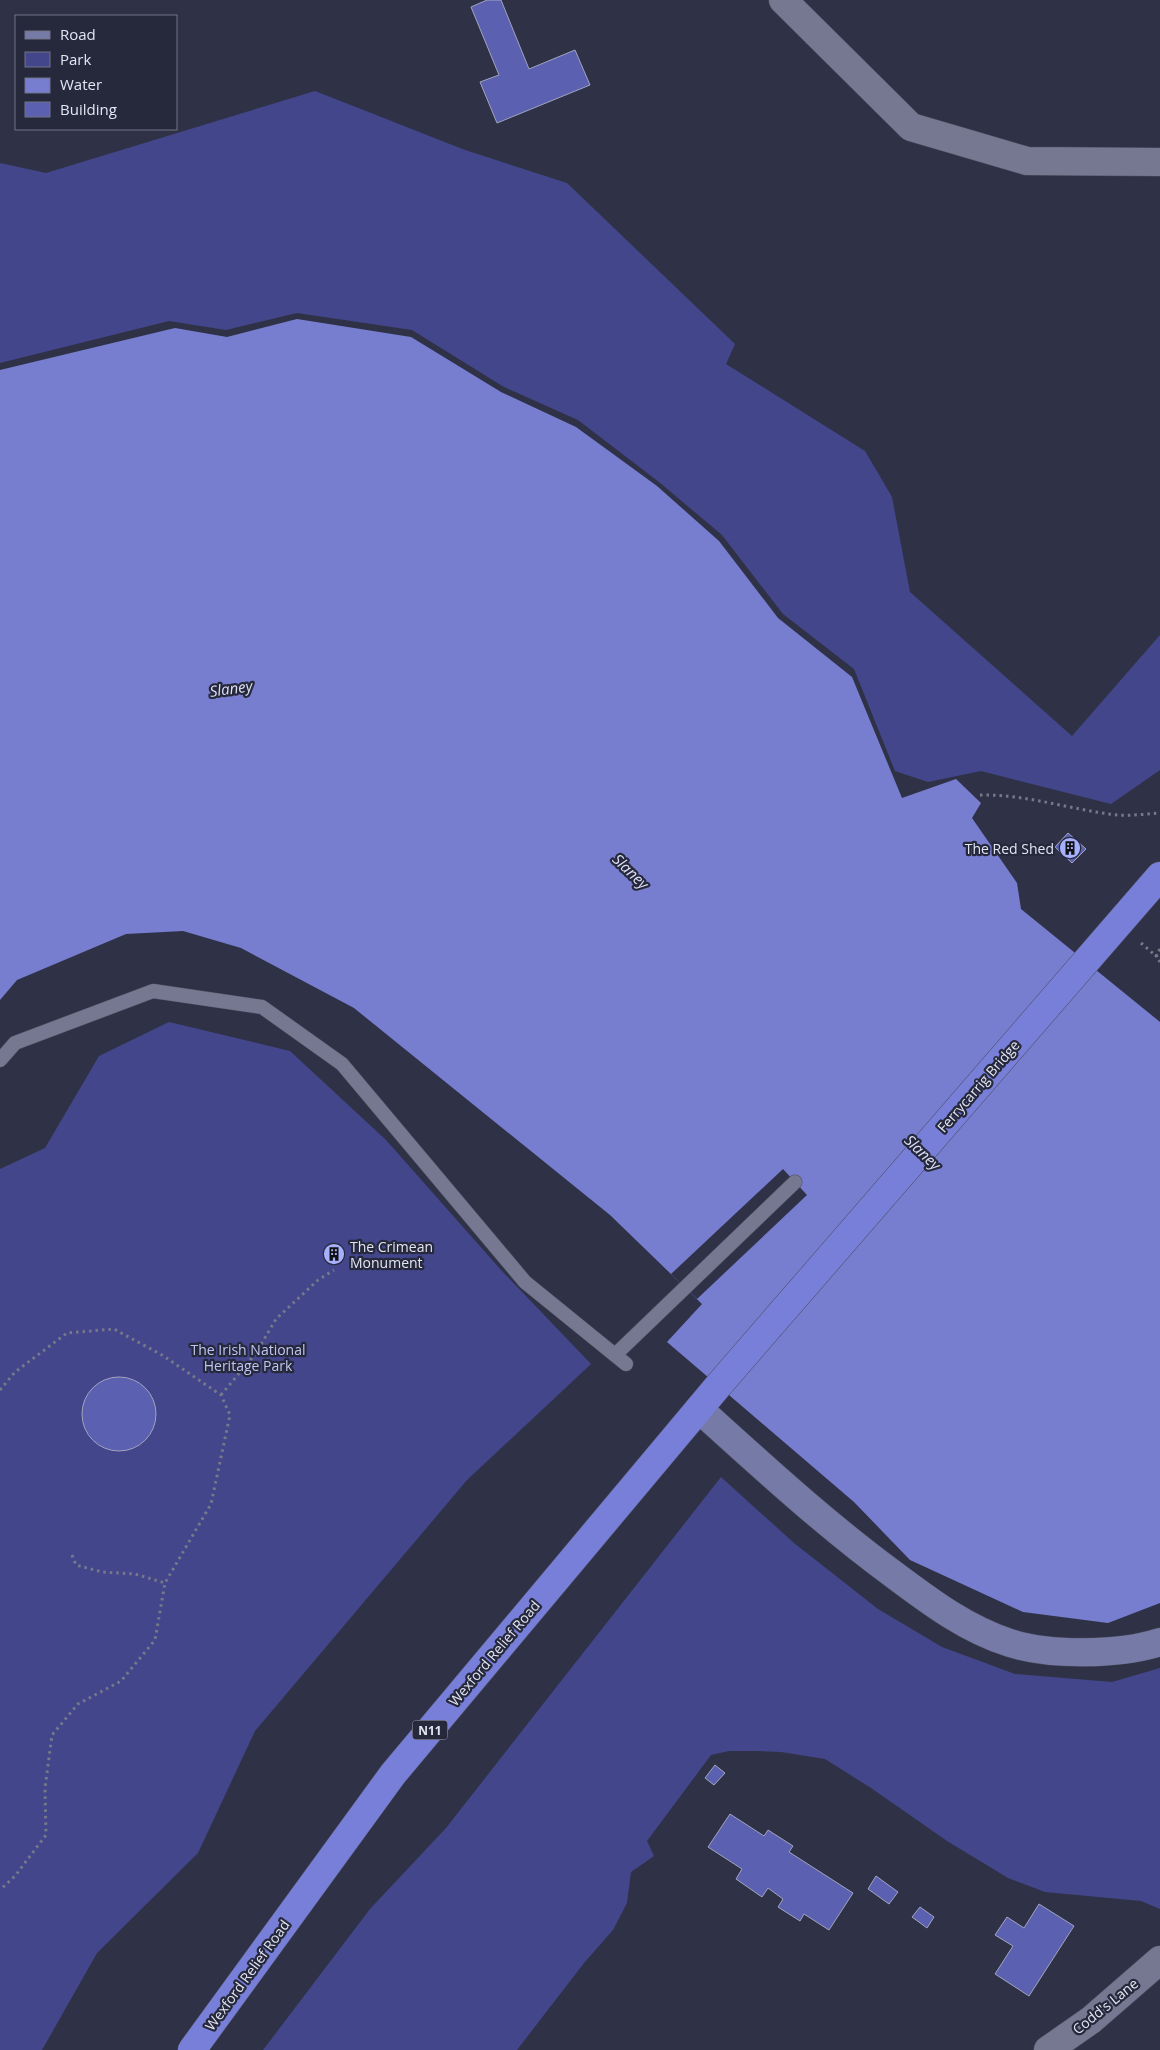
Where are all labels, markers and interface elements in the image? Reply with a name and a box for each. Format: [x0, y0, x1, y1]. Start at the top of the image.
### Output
legend [15, 15, 178, 130]
text: Road [60, 24, 96, 44]
text: Park [60, 49, 91, 69]
text: Water [60, 74, 102, 94]
text: Building [60, 99, 117, 119]
water label: Slaney [208, 675, 255, 701]
building icon: The Red Shed [1058, 836, 1082, 860]
place label: The Red Shed [965, 839, 1054, 858]
water label: Slaney [609, 849, 654, 894]
street label: Ferrycarrig Bridge [933, 1036, 1023, 1136]
water label: Slaney [901, 1130, 946, 1175]
place label: The Crimean Monument [350, 1237, 433, 1272]
building icon: The Crimean Monument [322, 1242, 346, 1266]
park label: The Irish National Heritage Park [190, 1340, 306, 1375]
street label: Wexford Relief Road [444, 1596, 544, 1710]
road number: N11 [412, 1720, 448, 1740]
street label: Wexford Relief Road [200, 1916, 294, 2034]
street label: Codd's Lane [1068, 1974, 1142, 2038]

